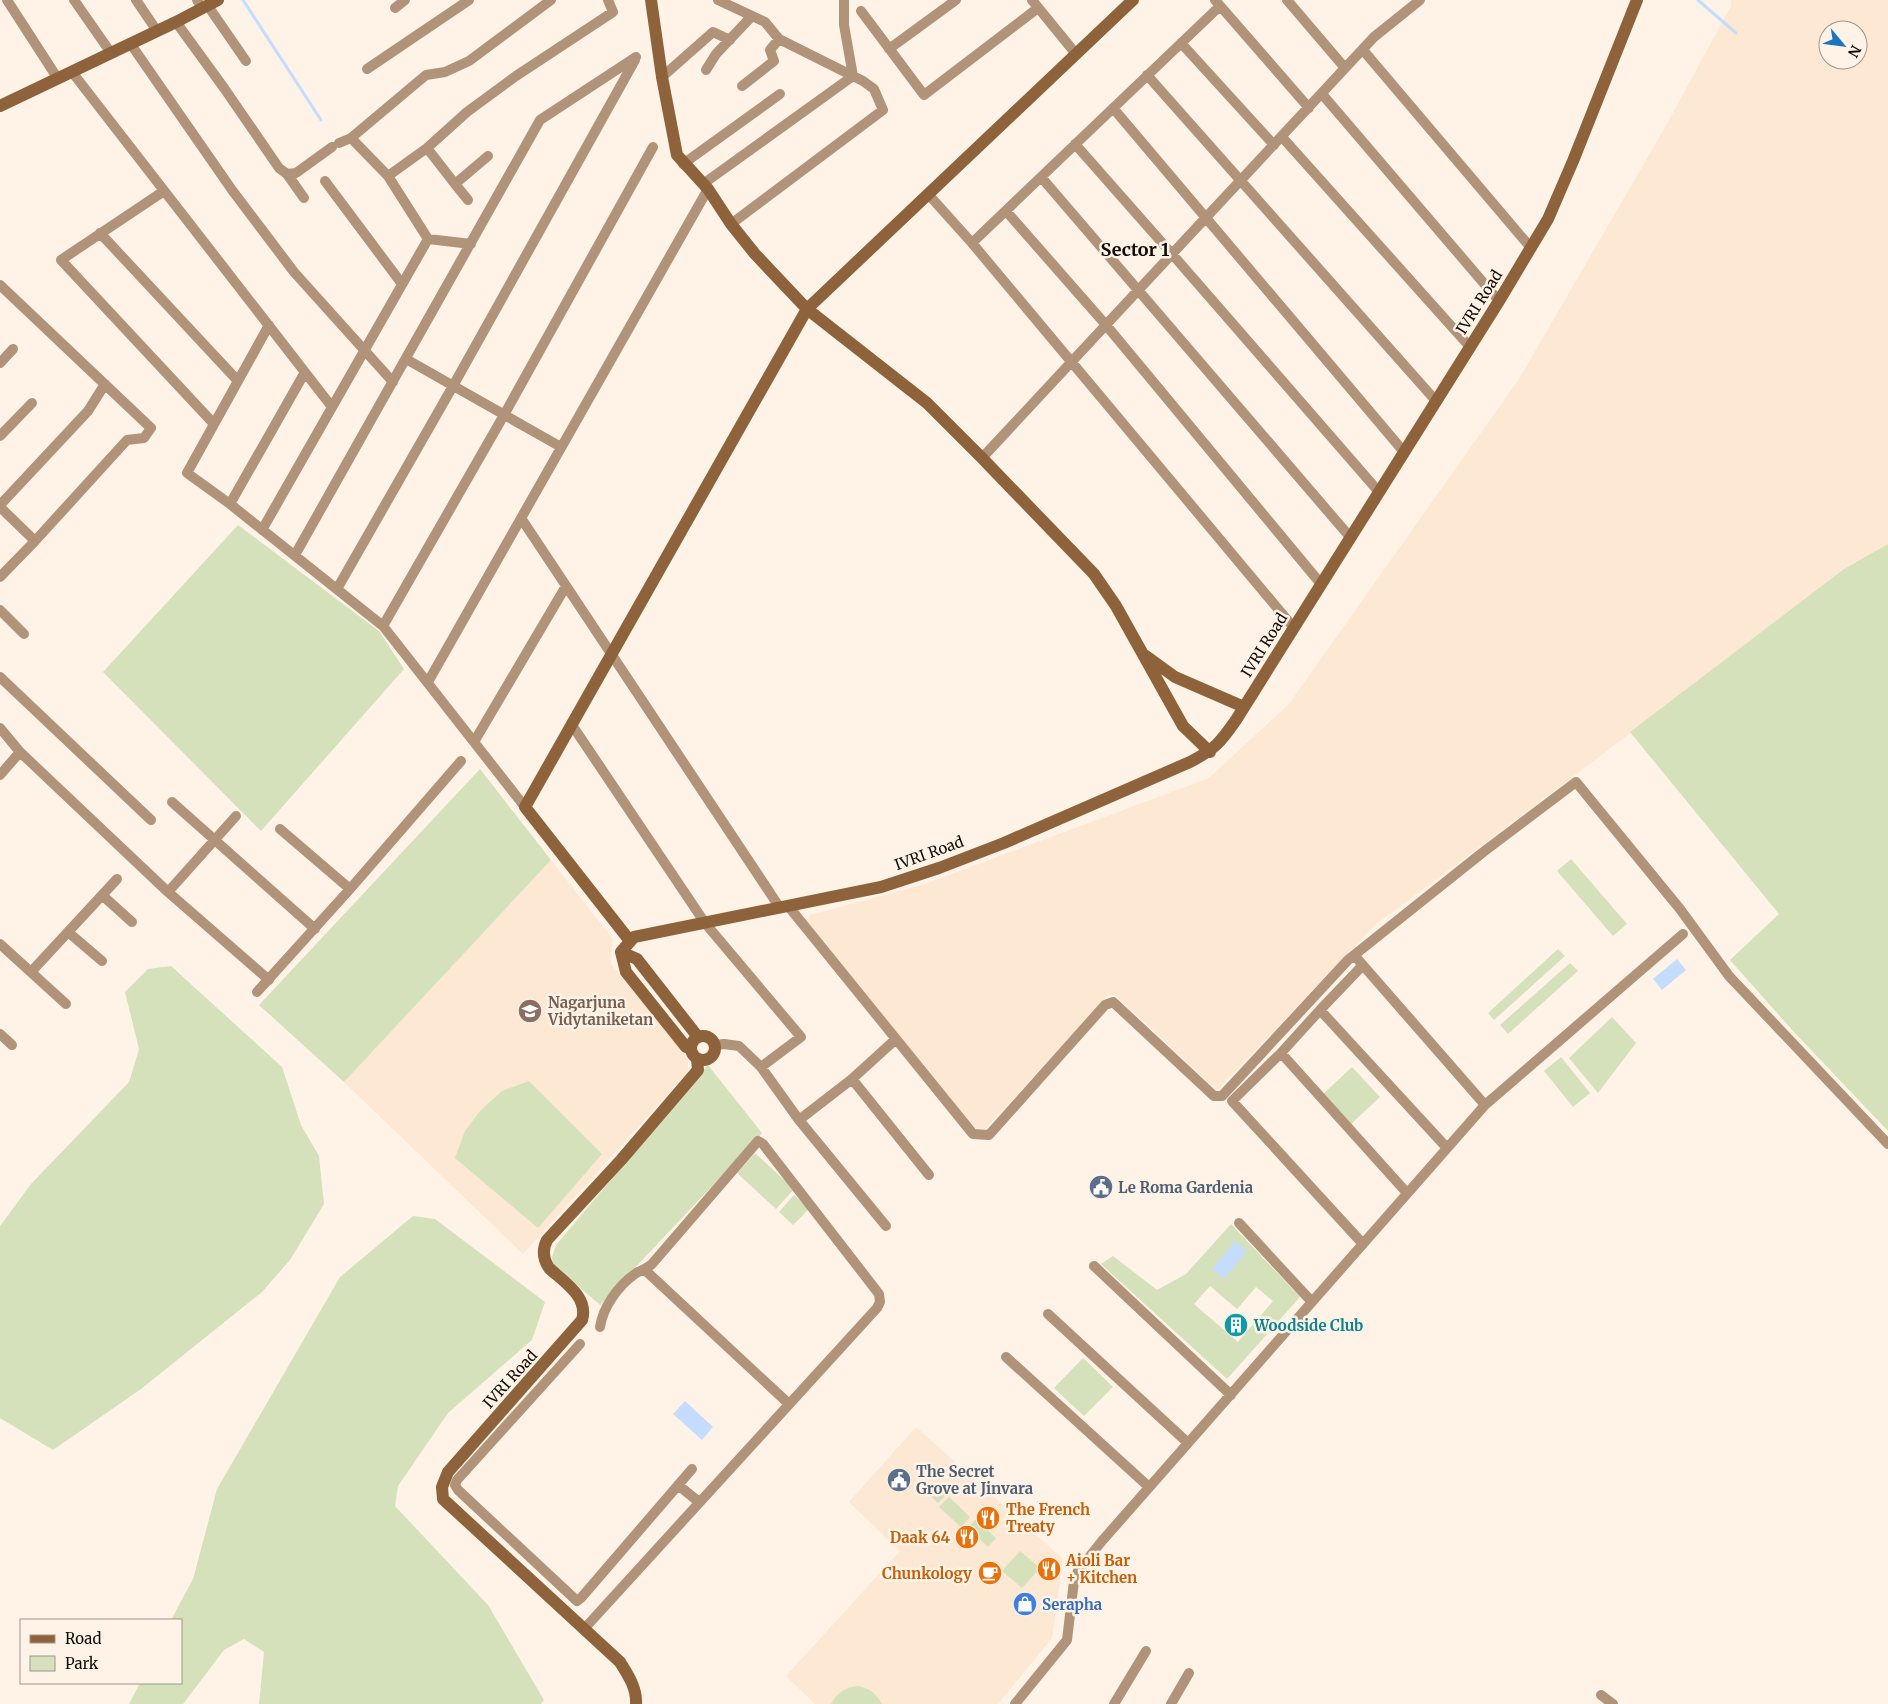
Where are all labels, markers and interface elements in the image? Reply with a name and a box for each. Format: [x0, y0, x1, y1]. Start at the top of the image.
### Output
north arrow [1818, 20, 1868, 70]
text: N [1844, 42, 1865, 61]
district label: Sector 1 [1101, 238, 1169, 261]
street label: IVRI Road [1452, 266, 1506, 338]
street label: IVRI Road [1237, 609, 1291, 681]
street label: IVRI Road [892, 832, 966, 874]
place label: Nagarjuna Vidytaniketan [547, 993, 653, 1029]
school or university icon: Nagarjuna Vidytaniketan [517, 998, 543, 1024]
public building icon: Le Roma Gardenia [1088, 1174, 1114, 1200]
place label: Le Roma Gardenia [1118, 1178, 1254, 1197]
building icon: Woodside Club [1223, 1312, 1249, 1338]
place label: Woodside Club [1253, 1316, 1363, 1335]
street label: IVRI Road [479, 1346, 541, 1412]
place label: The Secret Grove at Jinvara [916, 1462, 1034, 1498]
public building icon: The Secret Grove at Jinvara [886, 1467, 912, 1493]
place label: The French Treaty [1006, 1500, 1090, 1536]
restaurant icon: The French Treaty [975, 1505, 1001, 1531]
restaurant icon: Daak 64 [954, 1524, 980, 1550]
place label: Daak 64 [890, 1528, 950, 1547]
place label: Aioli Bar + Kitchen [1065, 1551, 1137, 1587]
restaurant icon: Aioli Bar + Kitchen [1036, 1556, 1062, 1582]
cafe icon: Chunkology [977, 1560, 1003, 1586]
place label: Chunkology [882, 1564, 972, 1583]
shop icon: Serapha [1012, 1591, 1038, 1617]
place label: Serapha [1042, 1595, 1103, 1614]
legend [20, 1619, 182, 1684]
text: Road [65, 1629, 101, 1648]
text: Park [65, 1654, 99, 1673]

